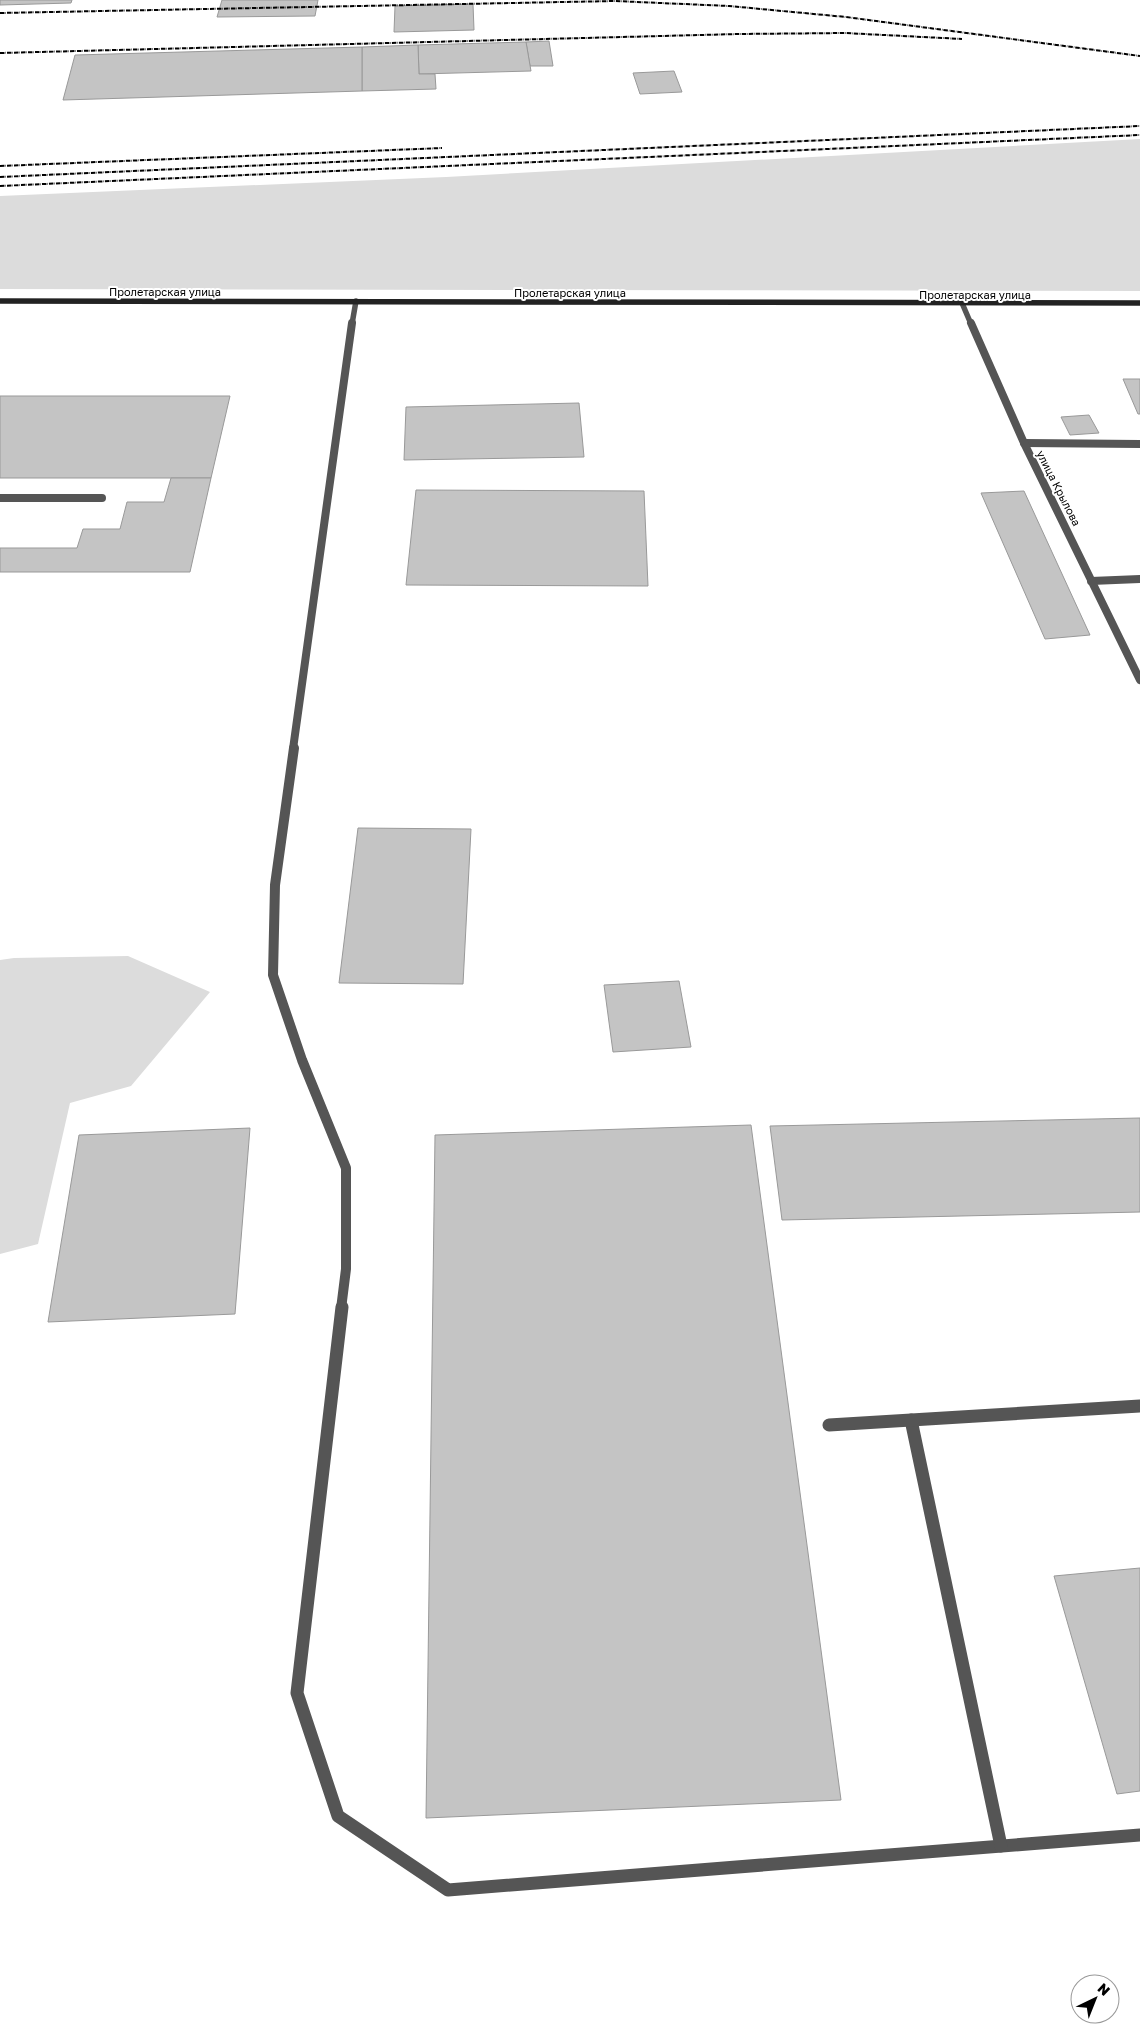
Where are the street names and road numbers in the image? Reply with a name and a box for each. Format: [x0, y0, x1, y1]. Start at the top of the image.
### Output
street label: Пролетарская улица [109, 285, 221, 298]
street label: Пролетарская улица [514, 286, 626, 299]
street label: Пролетарская улица [919, 288, 1031, 301]
street label: улица Крылова [1034, 448, 1084, 528]

